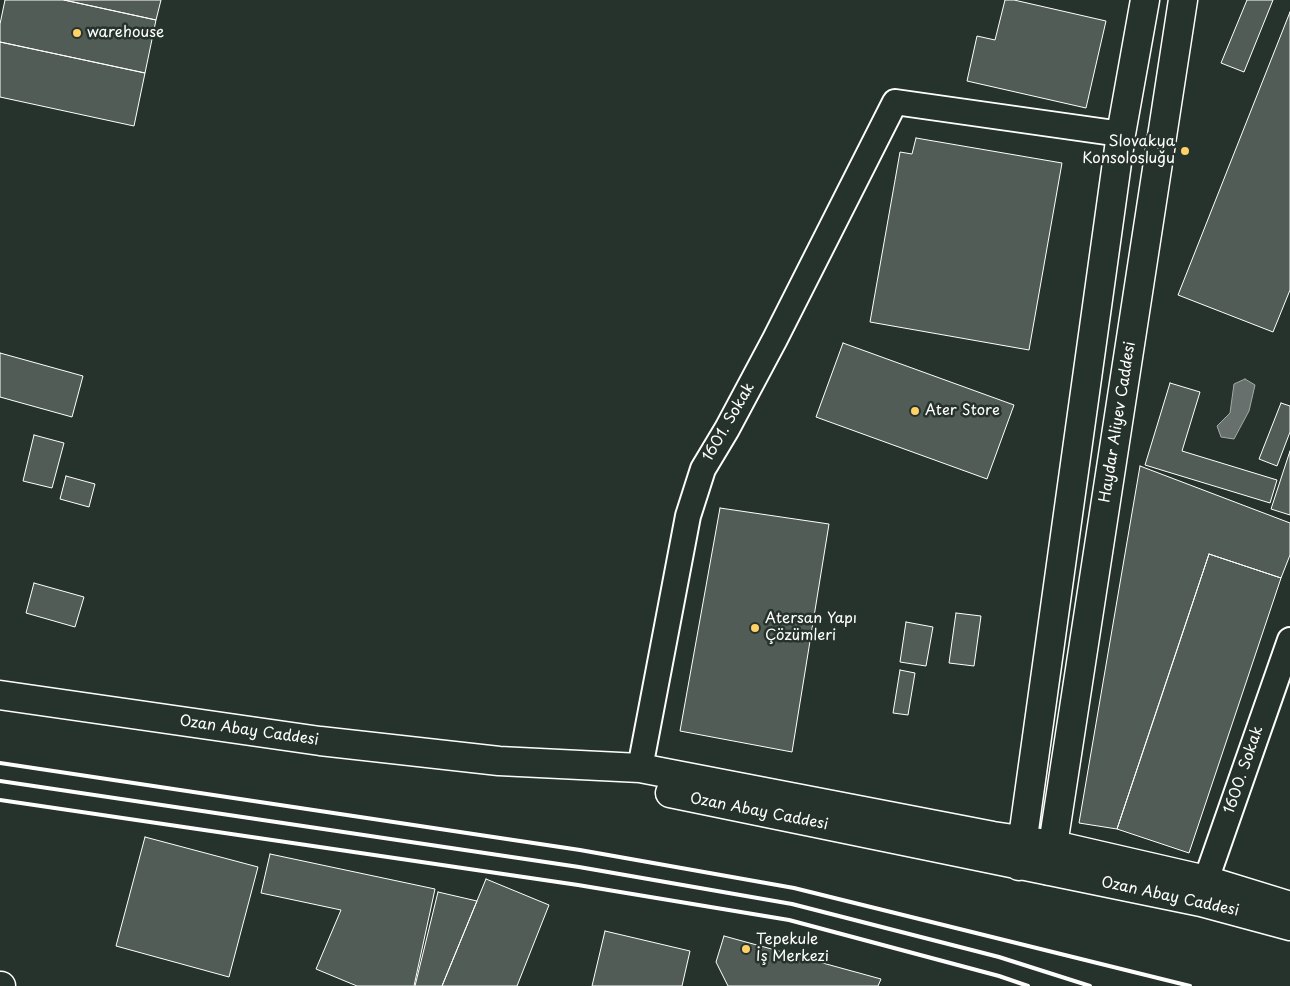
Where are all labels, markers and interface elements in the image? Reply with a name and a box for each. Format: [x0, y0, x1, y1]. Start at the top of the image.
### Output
place label: warehouse [87, 24, 164, 42]
marker: warehouse [71, 27, 83, 39]
place label: Slovakya Konsolosluğu [1082, 133, 1175, 168]
marker: Slovakya Konsolosluğu [1179, 145, 1191, 157]
street label: Haydar Aliyev Caddesi [1096, 340, 1140, 504]
street label: 1601. Sokak [699, 380, 759, 464]
place label: Ater Store [925, 402, 1000, 420]
marker: Ater Store [909, 405, 921, 417]
place label: Atersan Yapı Çözümleri [765, 610, 857, 645]
marker: Atersan Yapı Çözümleri [749, 622, 761, 634]
street label: Ozan Abay Caddesi [178, 712, 320, 750]
street label: 1600. Sokak [1221, 724, 1267, 816]
street label: Ozan Abay Caddesi [688, 790, 830, 834]
street label: Ozan Abay Caddesi [1100, 874, 1240, 920]
place label: Tepekule İş Merkezi [756, 931, 829, 966]
marker: Tepekule İş Merkezi [740, 943, 752, 955]

